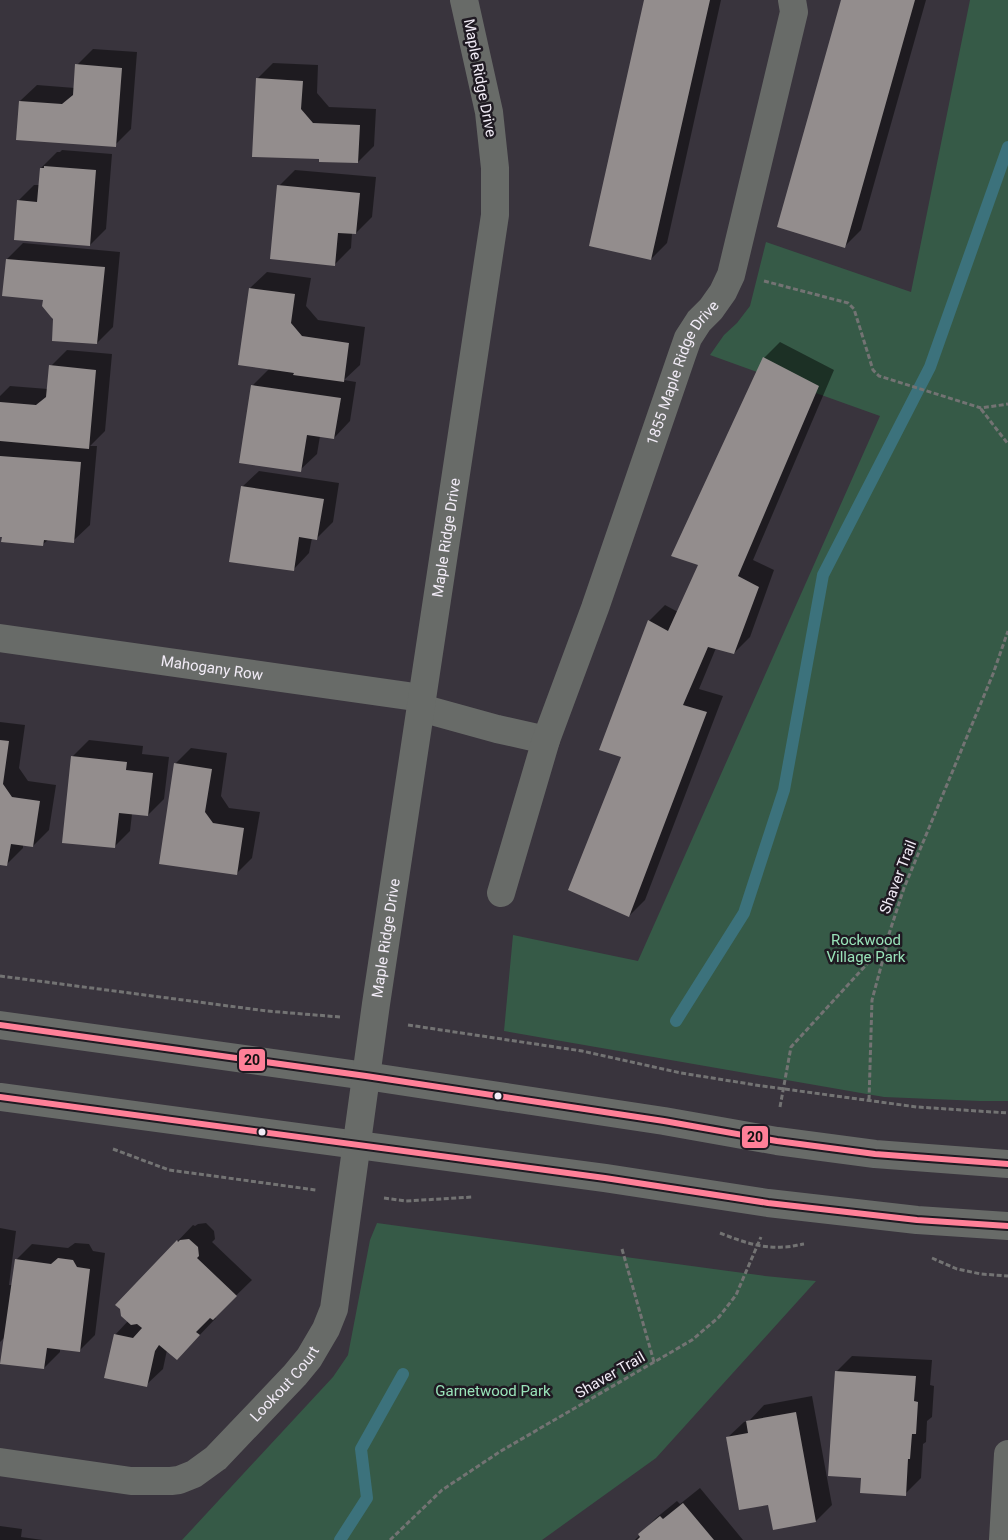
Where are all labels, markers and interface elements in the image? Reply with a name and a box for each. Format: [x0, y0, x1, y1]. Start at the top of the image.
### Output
street label: Maple Ridge Drive [460, 17, 500, 139]
street label: 1855 Maple Ridge Drive [643, 297, 723, 448]
street label: Maple Ridge Drive [428, 477, 464, 599]
street label: Mahogany Row [160, 652, 264, 684]
street label: Shaver Trail [876, 838, 920, 916]
street label: Maple Ridge Drive [368, 877, 404, 999]
park label: Rockwood Village Park [827, 931, 906, 966]
line badge: 20 [238, 1048, 266, 1072]
text: 20 [244, 1052, 260, 1068]
unlabelled marker [493, 1091, 503, 1101]
line badge: 20 [741, 1125, 769, 1149]
unlabelled marker [257, 1127, 267, 1137]
text: 20 [747, 1129, 763, 1145]
street label: Lookout Court [246, 1343, 323, 1425]
street label: Shaver Trail [572, 1348, 648, 1402]
park label: Garnetwood Park [435, 1382, 551, 1400]

